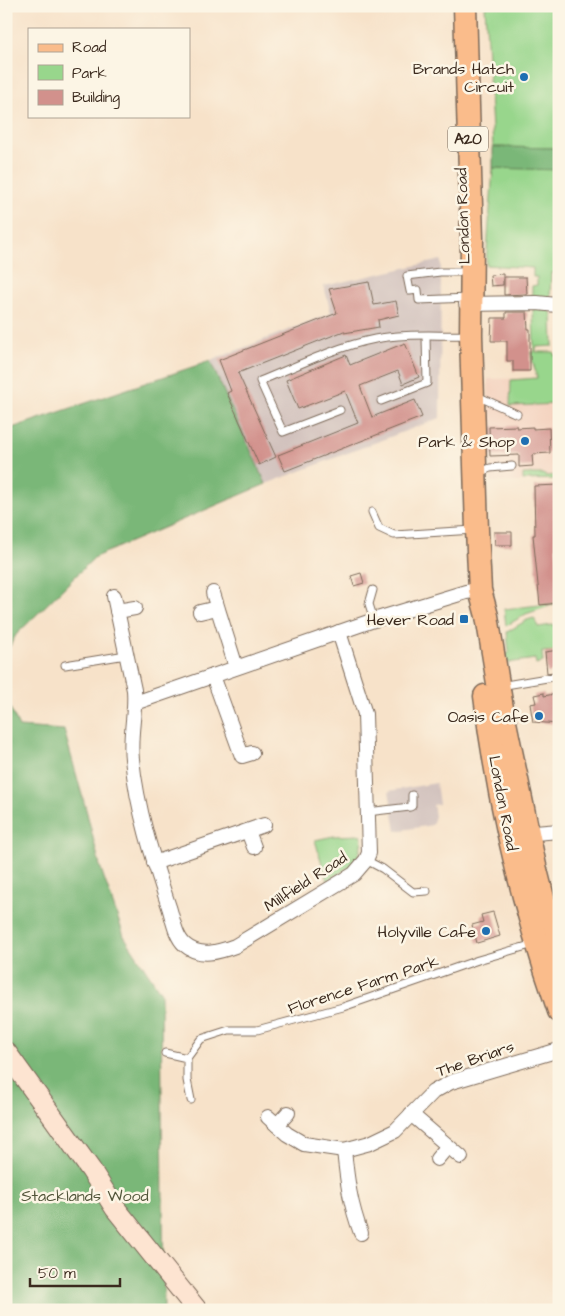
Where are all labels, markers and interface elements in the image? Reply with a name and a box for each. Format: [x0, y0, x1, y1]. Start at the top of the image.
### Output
legend [28, 28, 190, 118]
text: Road [72, 37, 107, 58]
place label: Brands Hatch Circuit [413, 58, 515, 98]
text: Park [72, 63, 107, 84]
marker: Brands Hatch Circuit [518, 71, 530, 83]
text: Building [72, 87, 120, 109]
road number: A20 [448, 126, 488, 152]
street label: London Road [450, 167, 476, 265]
place label: Park & Shop [418, 431, 515, 453]
marker: Park & Shop [519, 435, 531, 447]
place label: Hever Road [367, 609, 454, 631]
marker: Hever Road [458, 613, 470, 625]
place label: Oasis Cafe [448, 706, 529, 728]
marker: Oasis Cafe [533, 710, 545, 722]
street label: London Road [483, 754, 523, 853]
street label: Millfield Road [260, 847, 351, 917]
place label: Holyville Cafe [378, 921, 476, 944]
marker: Holyville Cafe [480, 925, 492, 937]
street label: Florence Farm Park [285, 950, 442, 1020]
street label: The Briars [434, 1035, 517, 1082]
park label: Stacklands Wood [21, 1185, 149, 1207]
scale bar [30, 1256, 120, 1288]
text: 50 m [38, 1263, 76, 1284]

